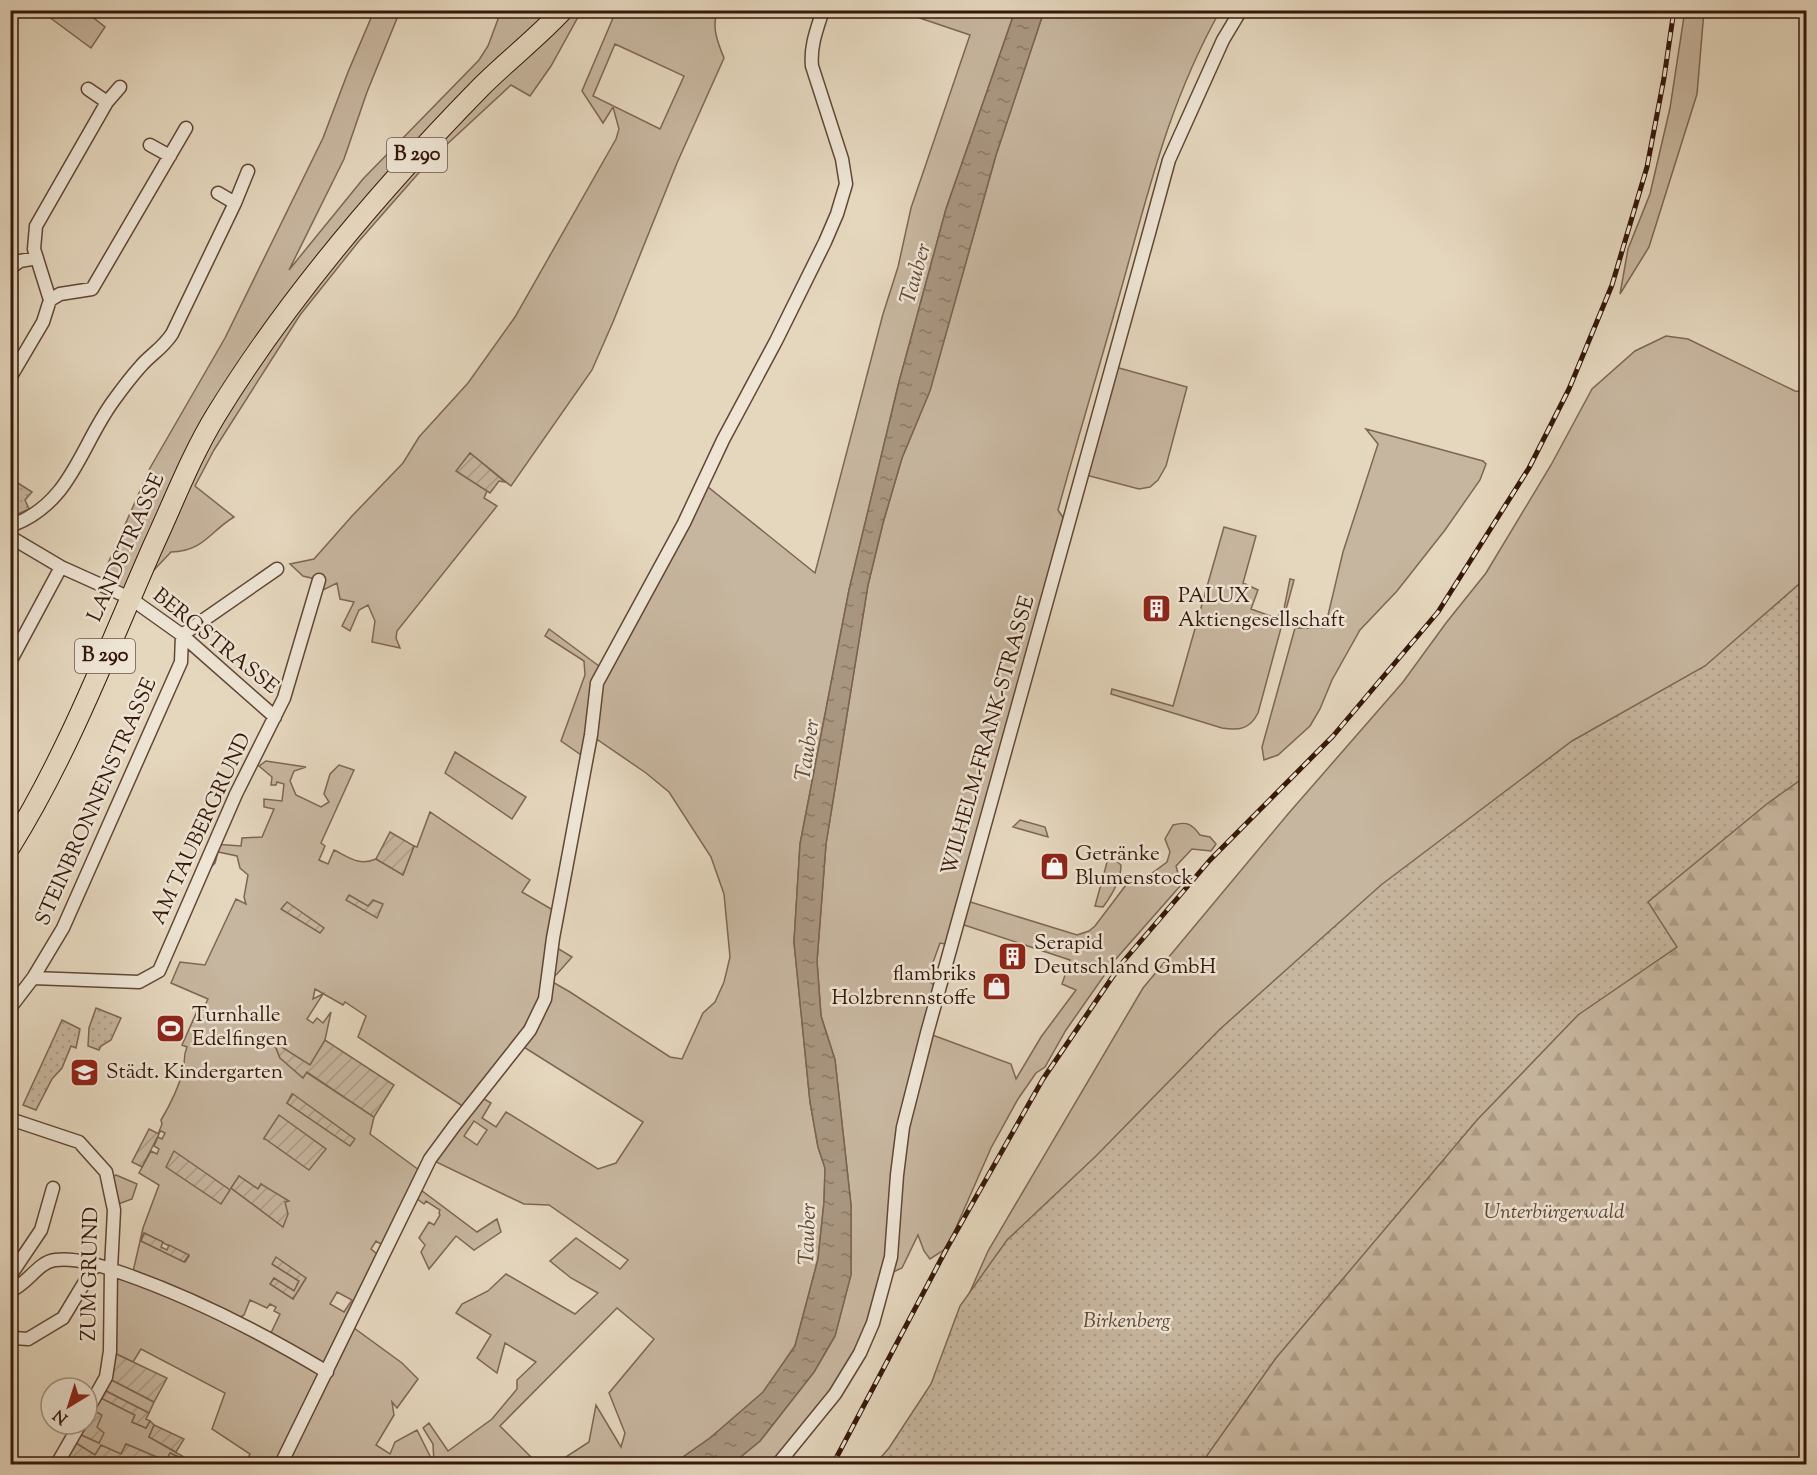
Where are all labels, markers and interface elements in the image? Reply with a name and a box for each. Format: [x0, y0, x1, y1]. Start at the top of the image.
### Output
road number: B 290 [387, 138, 447, 172]
water label: Tauber [893, 239, 941, 308]
street label: LANDSTRASSE [81, 469, 173, 627]
street label: BERGSTRASSE [146, 582, 285, 702]
place label: PALUX Aktiengesellschaft [1178, 582, 1345, 636]
street label: WILHELM-FRANK-STRASSE [935, 592, 1043, 879]
building icon: PALUX Aktiengesellschaft [1141, 593, 1173, 625]
road number: B 290 [75, 639, 135, 673]
street label: STEINBRONNENSTRASSE [29, 673, 165, 931]
water label: Tauber [788, 717, 830, 783]
street label: AM TAUBERGRUND [144, 728, 260, 930]
place label: Getränke Blumenstock [1075, 840, 1194, 894]
shop icon: Getränke Blumenstock [1038, 851, 1070, 883]
place label: Serapid Deutschland GmbH [1034, 929, 1217, 983]
building icon: Serapid Deutschland GmbH [997, 940, 1029, 972]
place label: flambriks Holzbrennstoffe [831, 960, 976, 1014]
shop icon: flambriks Holzbrennstoffe [981, 971, 1013, 1003]
place label: Turnhalle Edelfingen [192, 1001, 288, 1055]
sports icon: Turnhalle Edelfingen [155, 1012, 187, 1044]
school or university icon: Städt. Kindergarten [69, 1057, 101, 1089]
place label: Städt. Kindergarten [106, 1058, 283, 1088]
park label: Unterbürgerwald [1483, 1198, 1625, 1228]
water label: Tauber [792, 1202, 826, 1266]
street label: ZUM GRUND [75, 1207, 107, 1341]
park label: Birkenberg [1083, 1307, 1171, 1337]
north arrow [39, 1376, 99, 1436]
text: N [49, 1403, 73, 1429]

